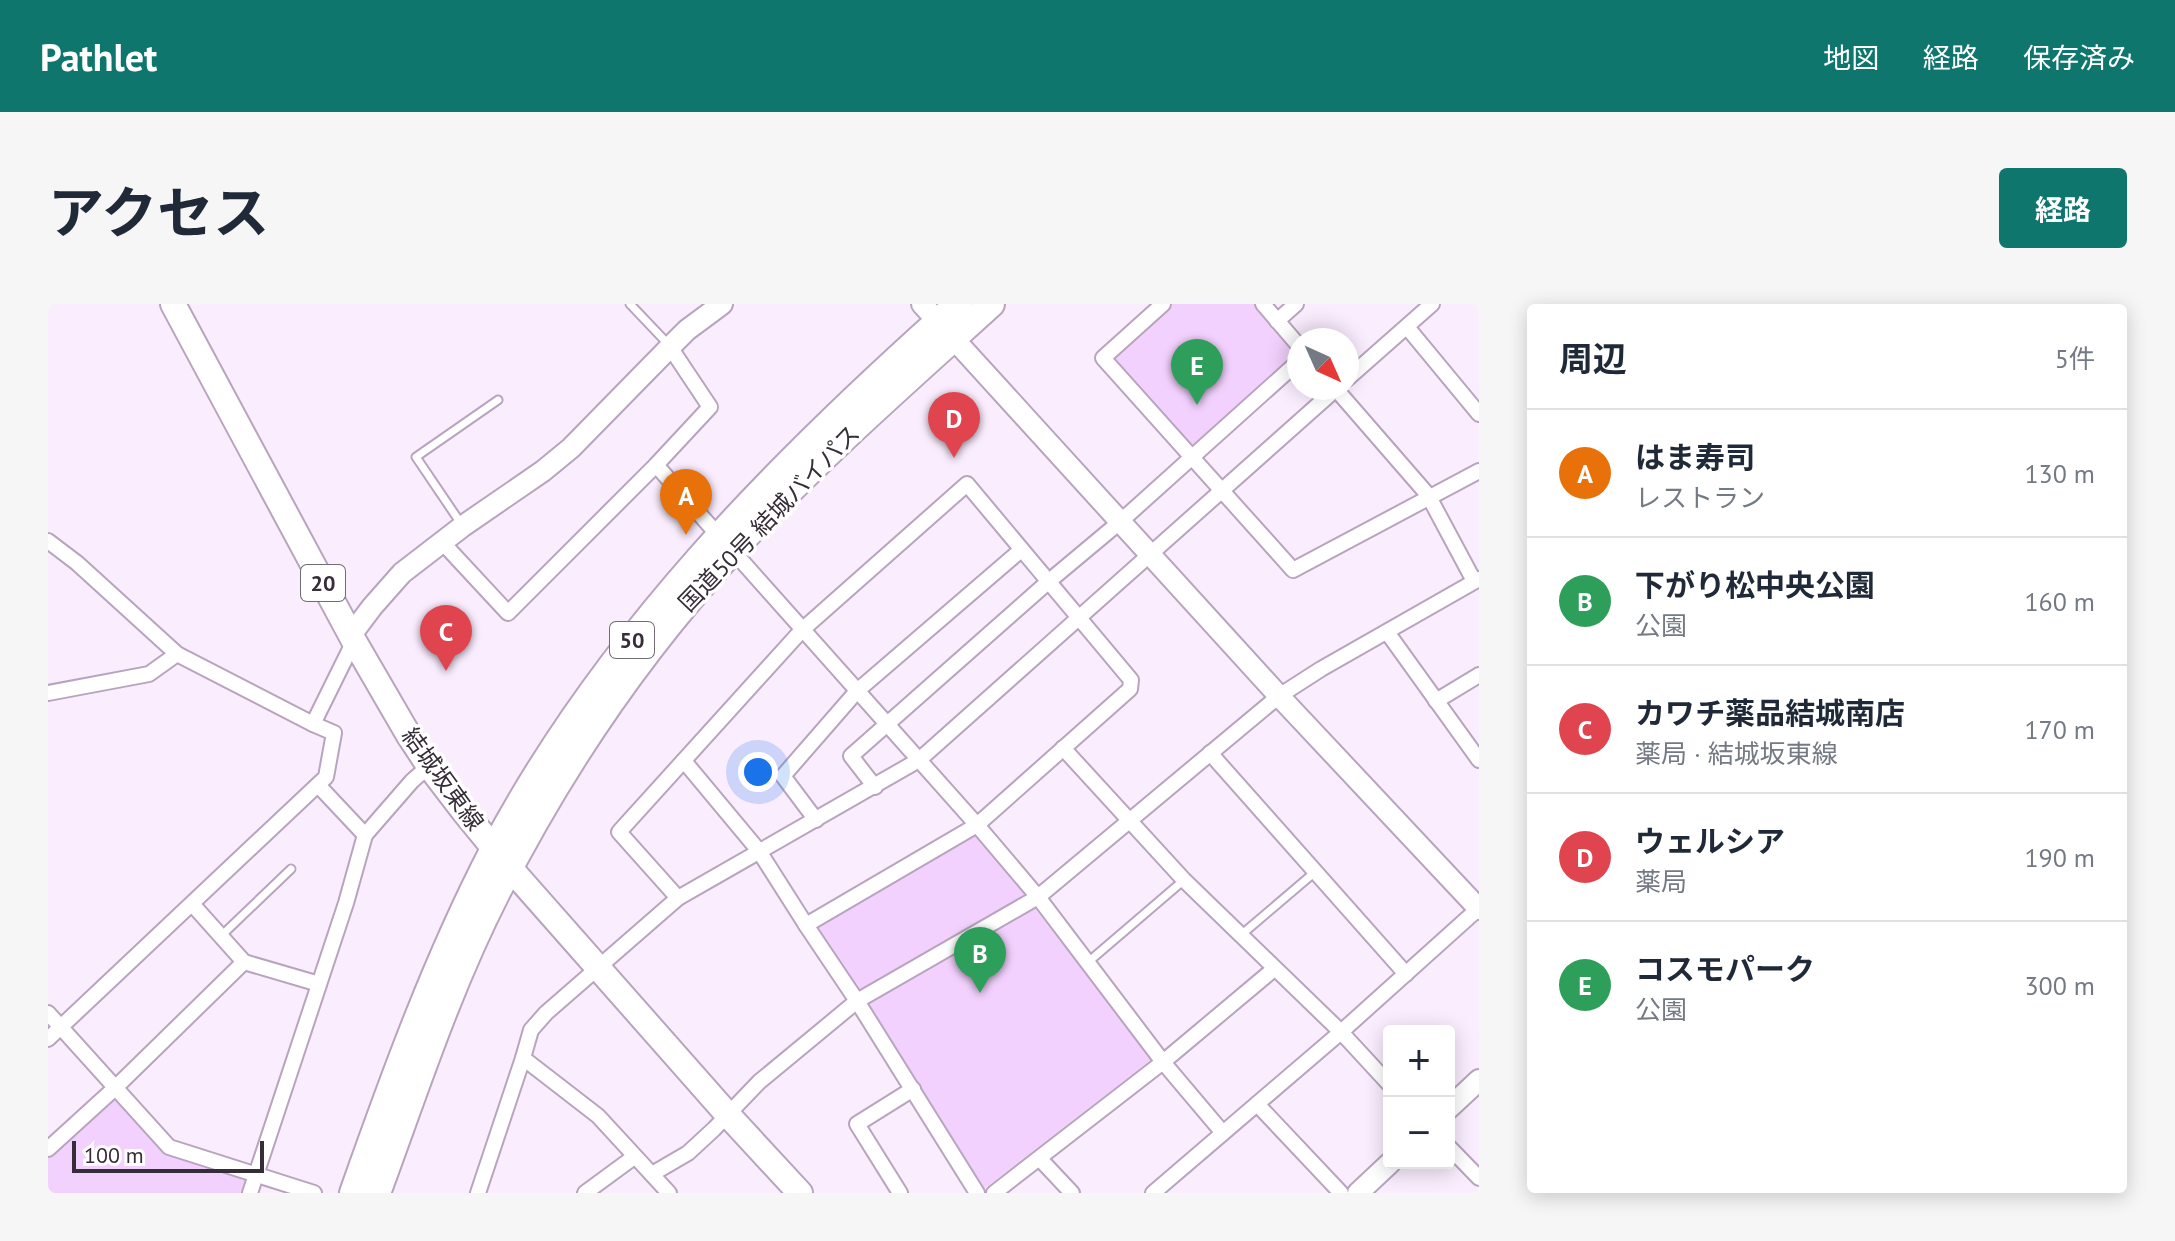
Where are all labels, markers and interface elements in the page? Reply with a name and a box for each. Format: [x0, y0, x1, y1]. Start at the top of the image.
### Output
text: Pathlet [40, 32, 157, 81]
text: 地図 [1823, 39, 1879, 76]
text: 経路 [1923, 39, 1979, 76]
text: 保存済み [2023, 39, 2135, 76]
button: 経路 [1999, 168, 2127, 248]
text: アクセス [48, 176, 269, 248]
north arrow [1287, 328, 1359, 400]
text: 周辺 [1559, 336, 1627, 380]
pin: E [1171, 339, 1223, 405]
text: 5件 [2055, 342, 2095, 375]
pin: D [928, 392, 980, 458]
street label: 国道50号 結城バイパス [672, 418, 866, 618]
text: はま寿司 [1635, 437, 1755, 476]
text: A [1577, 457, 1593, 490]
text: 130 m [2024, 457, 2095, 490]
pin: A [660, 469, 712, 535]
text: レストラン [1635, 481, 1765, 514]
road number: 20 [301, 565, 345, 601]
text: 下がり松中央公園 [1635, 565, 1875, 604]
text: B [1577, 585, 1593, 618]
text: 160 m [2024, 585, 2095, 618]
pin: C [420, 605, 472, 671]
text: 公園 [1635, 609, 1687, 642]
road number: 50 [610, 622, 654, 658]
text: カワチ薬品結城南店 [1635, 693, 1905, 732]
text: C [1578, 713, 1592, 746]
text: 170 m [2024, 713, 2095, 746]
street label: 結城坂東線 [395, 721, 491, 837]
text: 薬局 · 結城坂東線 [1635, 737, 1838, 770]
your location [738, 752, 778, 792]
text: ウェルシア [1635, 821, 1785, 860]
text: D [1577, 841, 1593, 874]
text: 190 m [2024, 841, 2095, 874]
text: 薬局 [1635, 865, 1687, 898]
pin: B [954, 927, 1006, 993]
text: コスモパーク [1635, 949, 1815, 988]
text: E [1578, 969, 1592, 1002]
text: 300 m [2024, 969, 2095, 1002]
text: 公園 [1635, 993, 1687, 1026]
map controls [1383, 1025, 1455, 1169]
button: + [1383, 1025, 1455, 1097]
button: − [1383, 1097, 1455, 1169]
scale bar [72, 1137, 264, 1173]
text: 100 m [84, 1141, 144, 1169]

